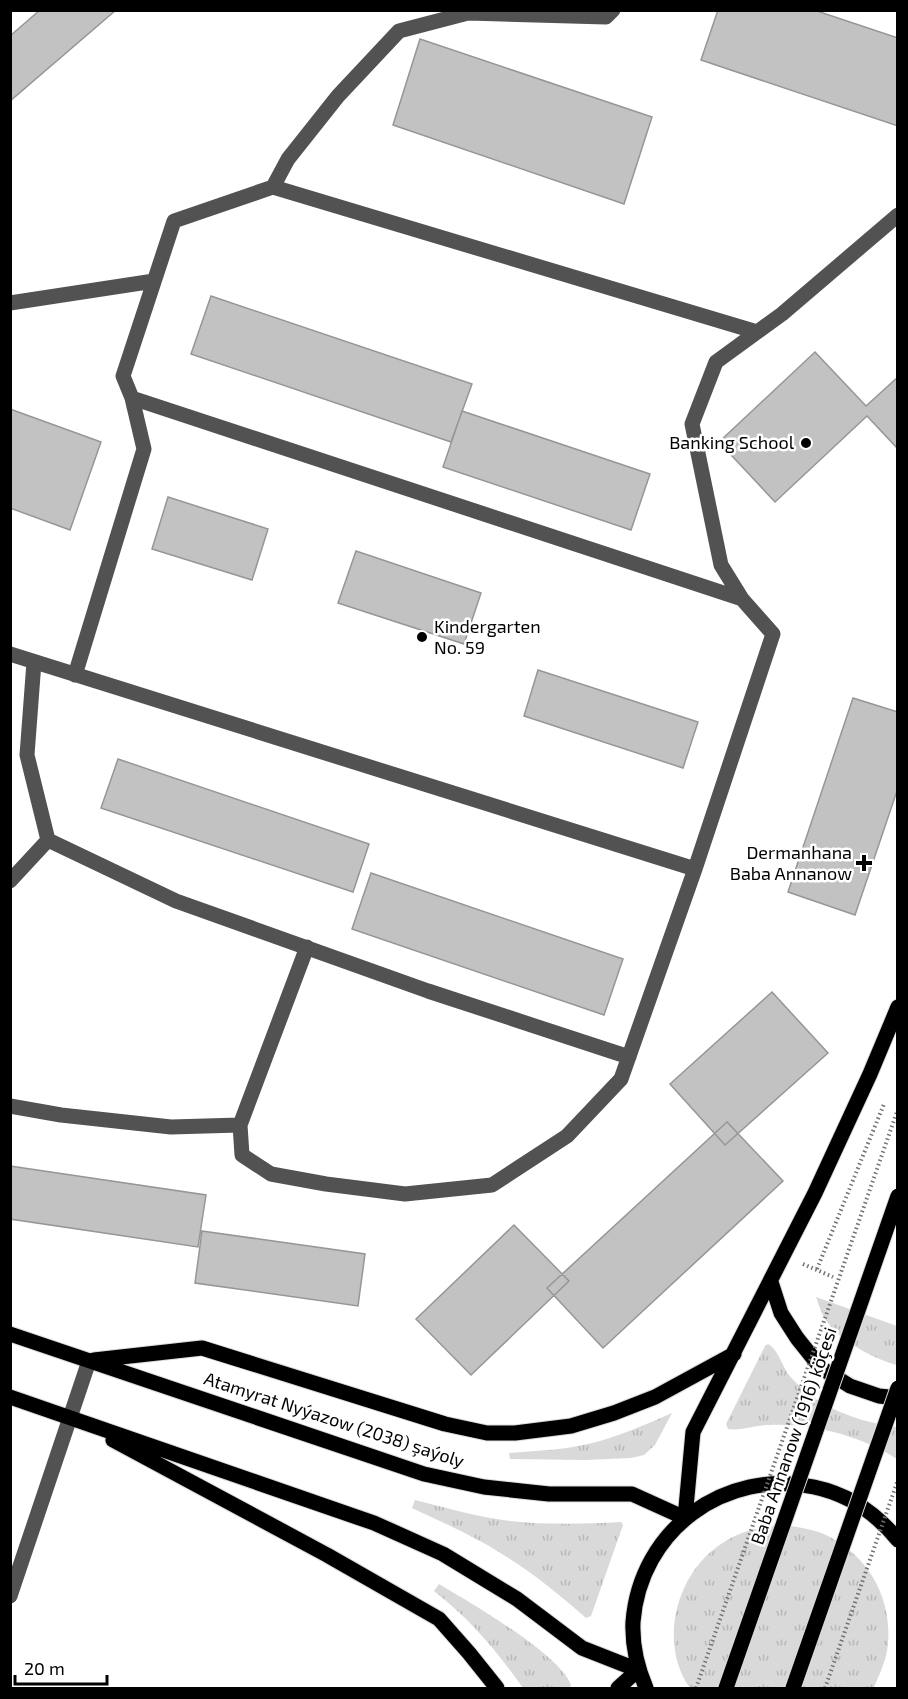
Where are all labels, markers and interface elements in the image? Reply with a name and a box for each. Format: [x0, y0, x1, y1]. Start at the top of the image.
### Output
place label: Banking School [669, 431, 795, 453]
marker: Banking School [799, 436, 813, 450]
place label: Kindergarten No. 59 [434, 615, 541, 658]
marker: Kindergarten No. 59 [415, 630, 429, 644]
place label: Dermanhana Baba Annanow [730, 841, 852, 884]
marker: Dermanhana Baba Annanow [857, 856, 871, 870]
street label: Baba Annanow (1916) köçesi [745, 1324, 842, 1548]
street label: Atamyrat Nyýazow (2038) şaýoly [201, 1367, 468, 1473]
scale bar [15, 1648, 106, 1686]
text: 20 m [24, 1657, 65, 1679]

